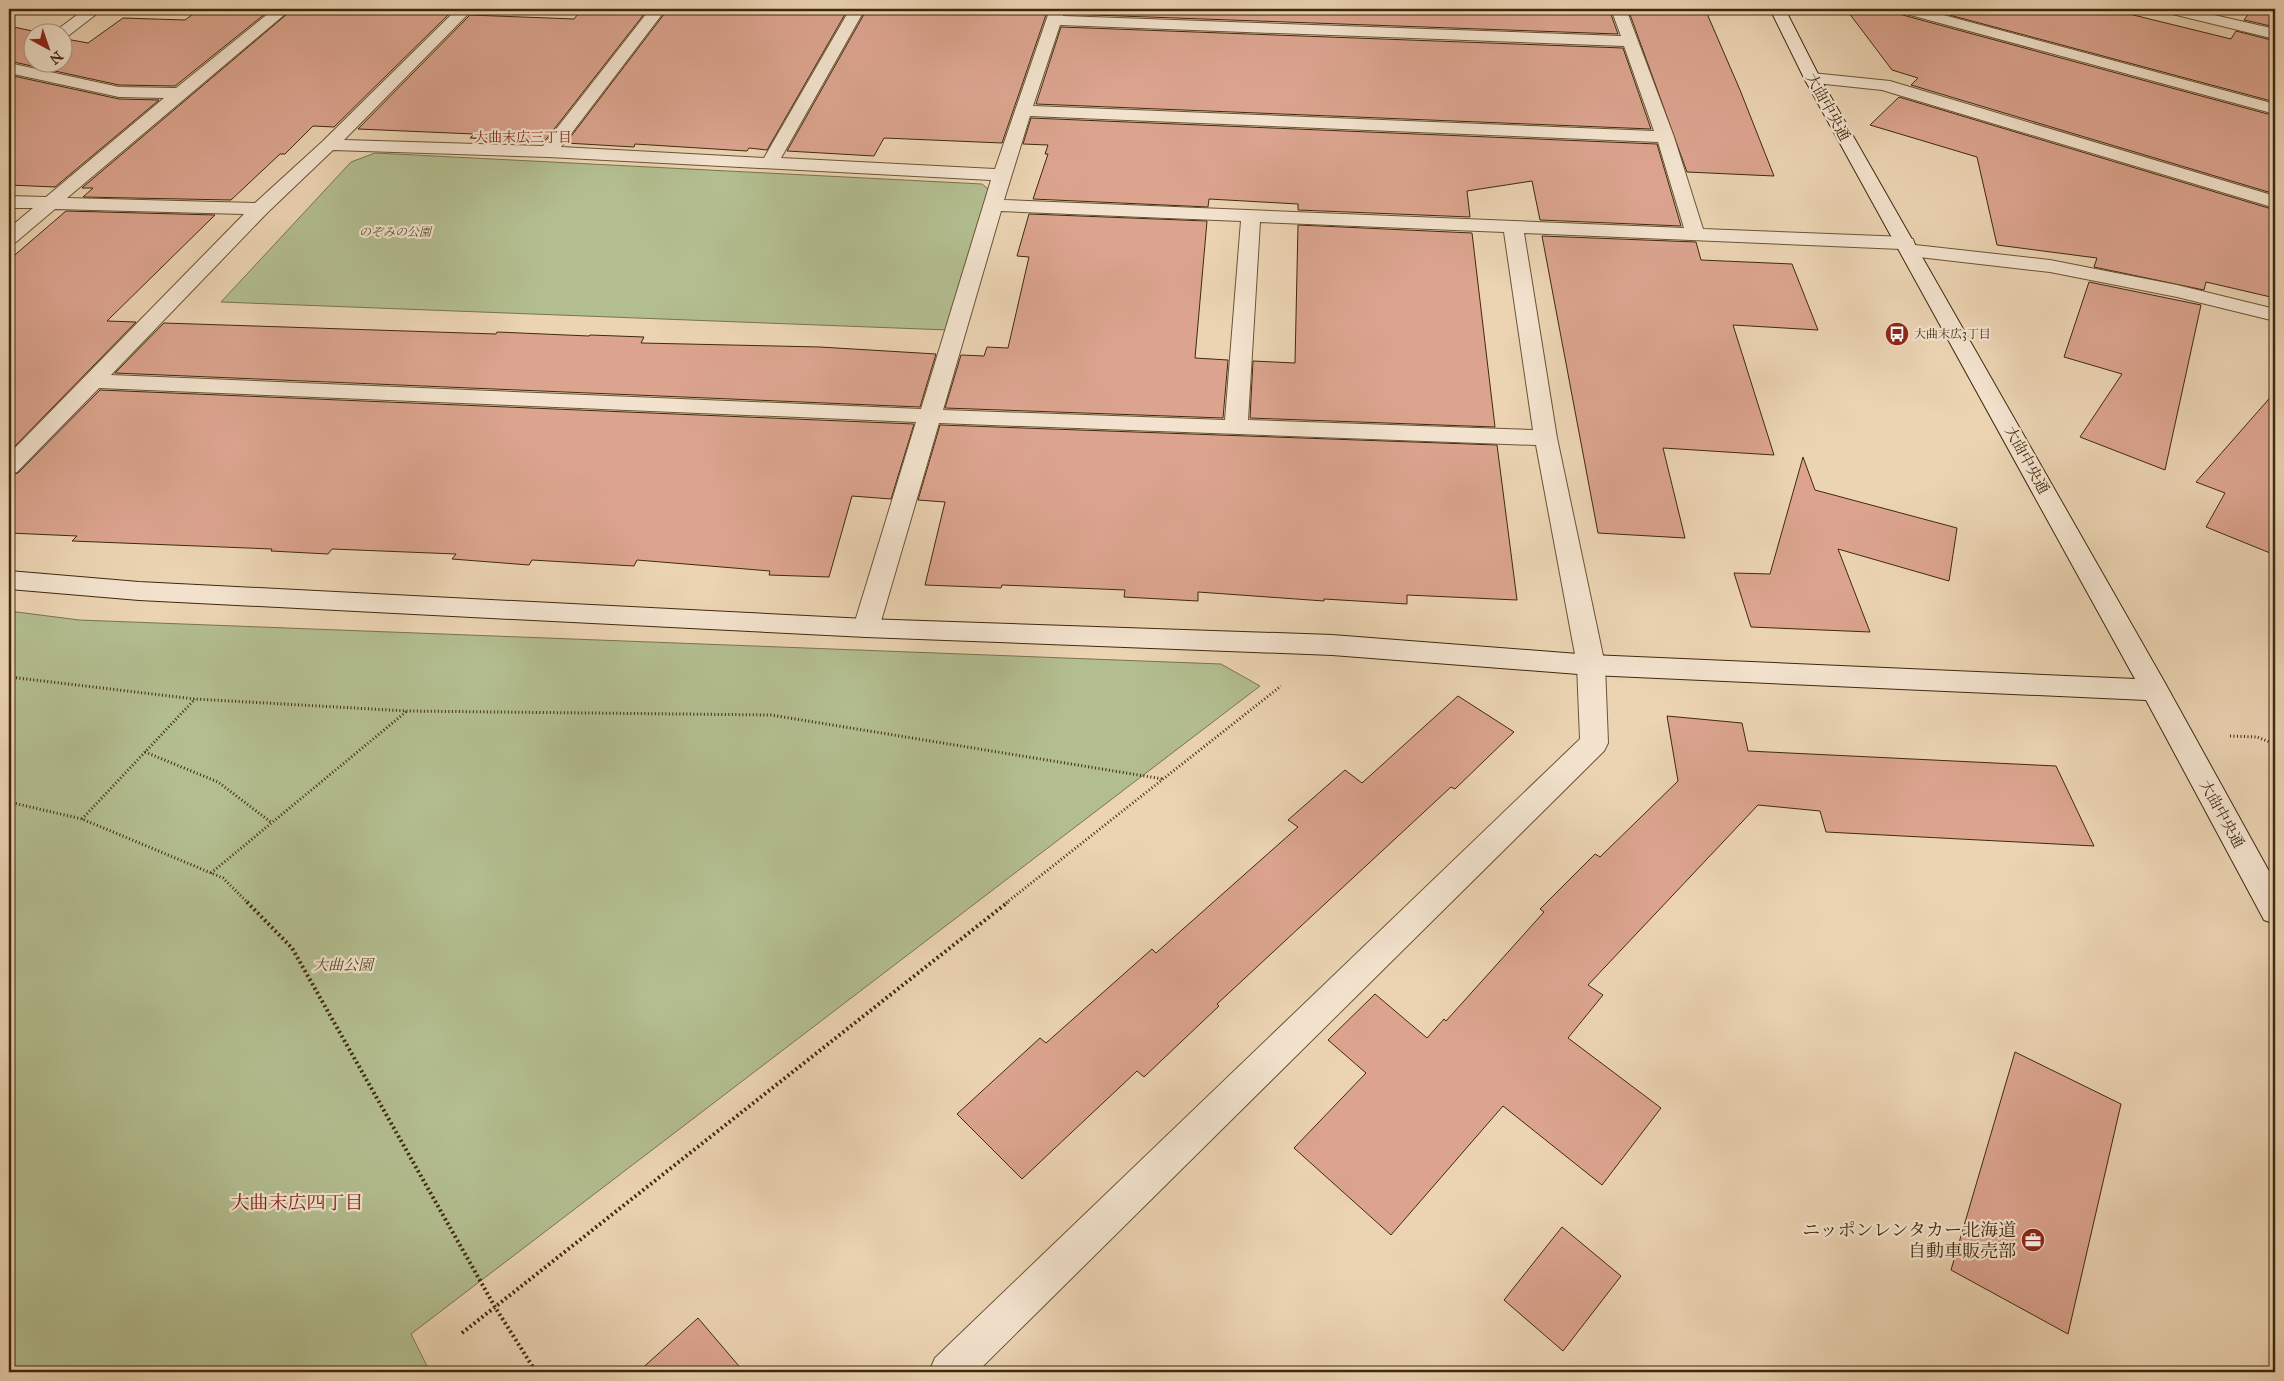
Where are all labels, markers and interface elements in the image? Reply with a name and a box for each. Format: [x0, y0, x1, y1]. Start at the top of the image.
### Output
north arrow [22, 22, 72, 72]
text: N [46, 47, 66, 68]
street label: 大曲中央通 [1802, 70, 1854, 144]
district label: 大曲末広三丁目 [474, 129, 572, 146]
park label: のぞみの公園 [359, 225, 433, 239]
bus stop icon: 大曲末広3丁目 [1884, 321, 1910, 347]
place label: 大曲末広3丁目 [1914, 327, 1991, 341]
street label: 大曲中央通 [2001, 423, 2053, 497]
street label: 大曲中央通 [2196, 777, 2248, 851]
park label: 大曲公園 [313, 956, 376, 974]
district label: 大曲末広四丁目 [230, 1191, 364, 1214]
place label: ニッポンレンタカー北海道 自動車販売部 [1802, 1219, 2016, 1262]
office icon: ニッポンレンタカー北海道 自動車販売部 [2020, 1227, 2046, 1253]

